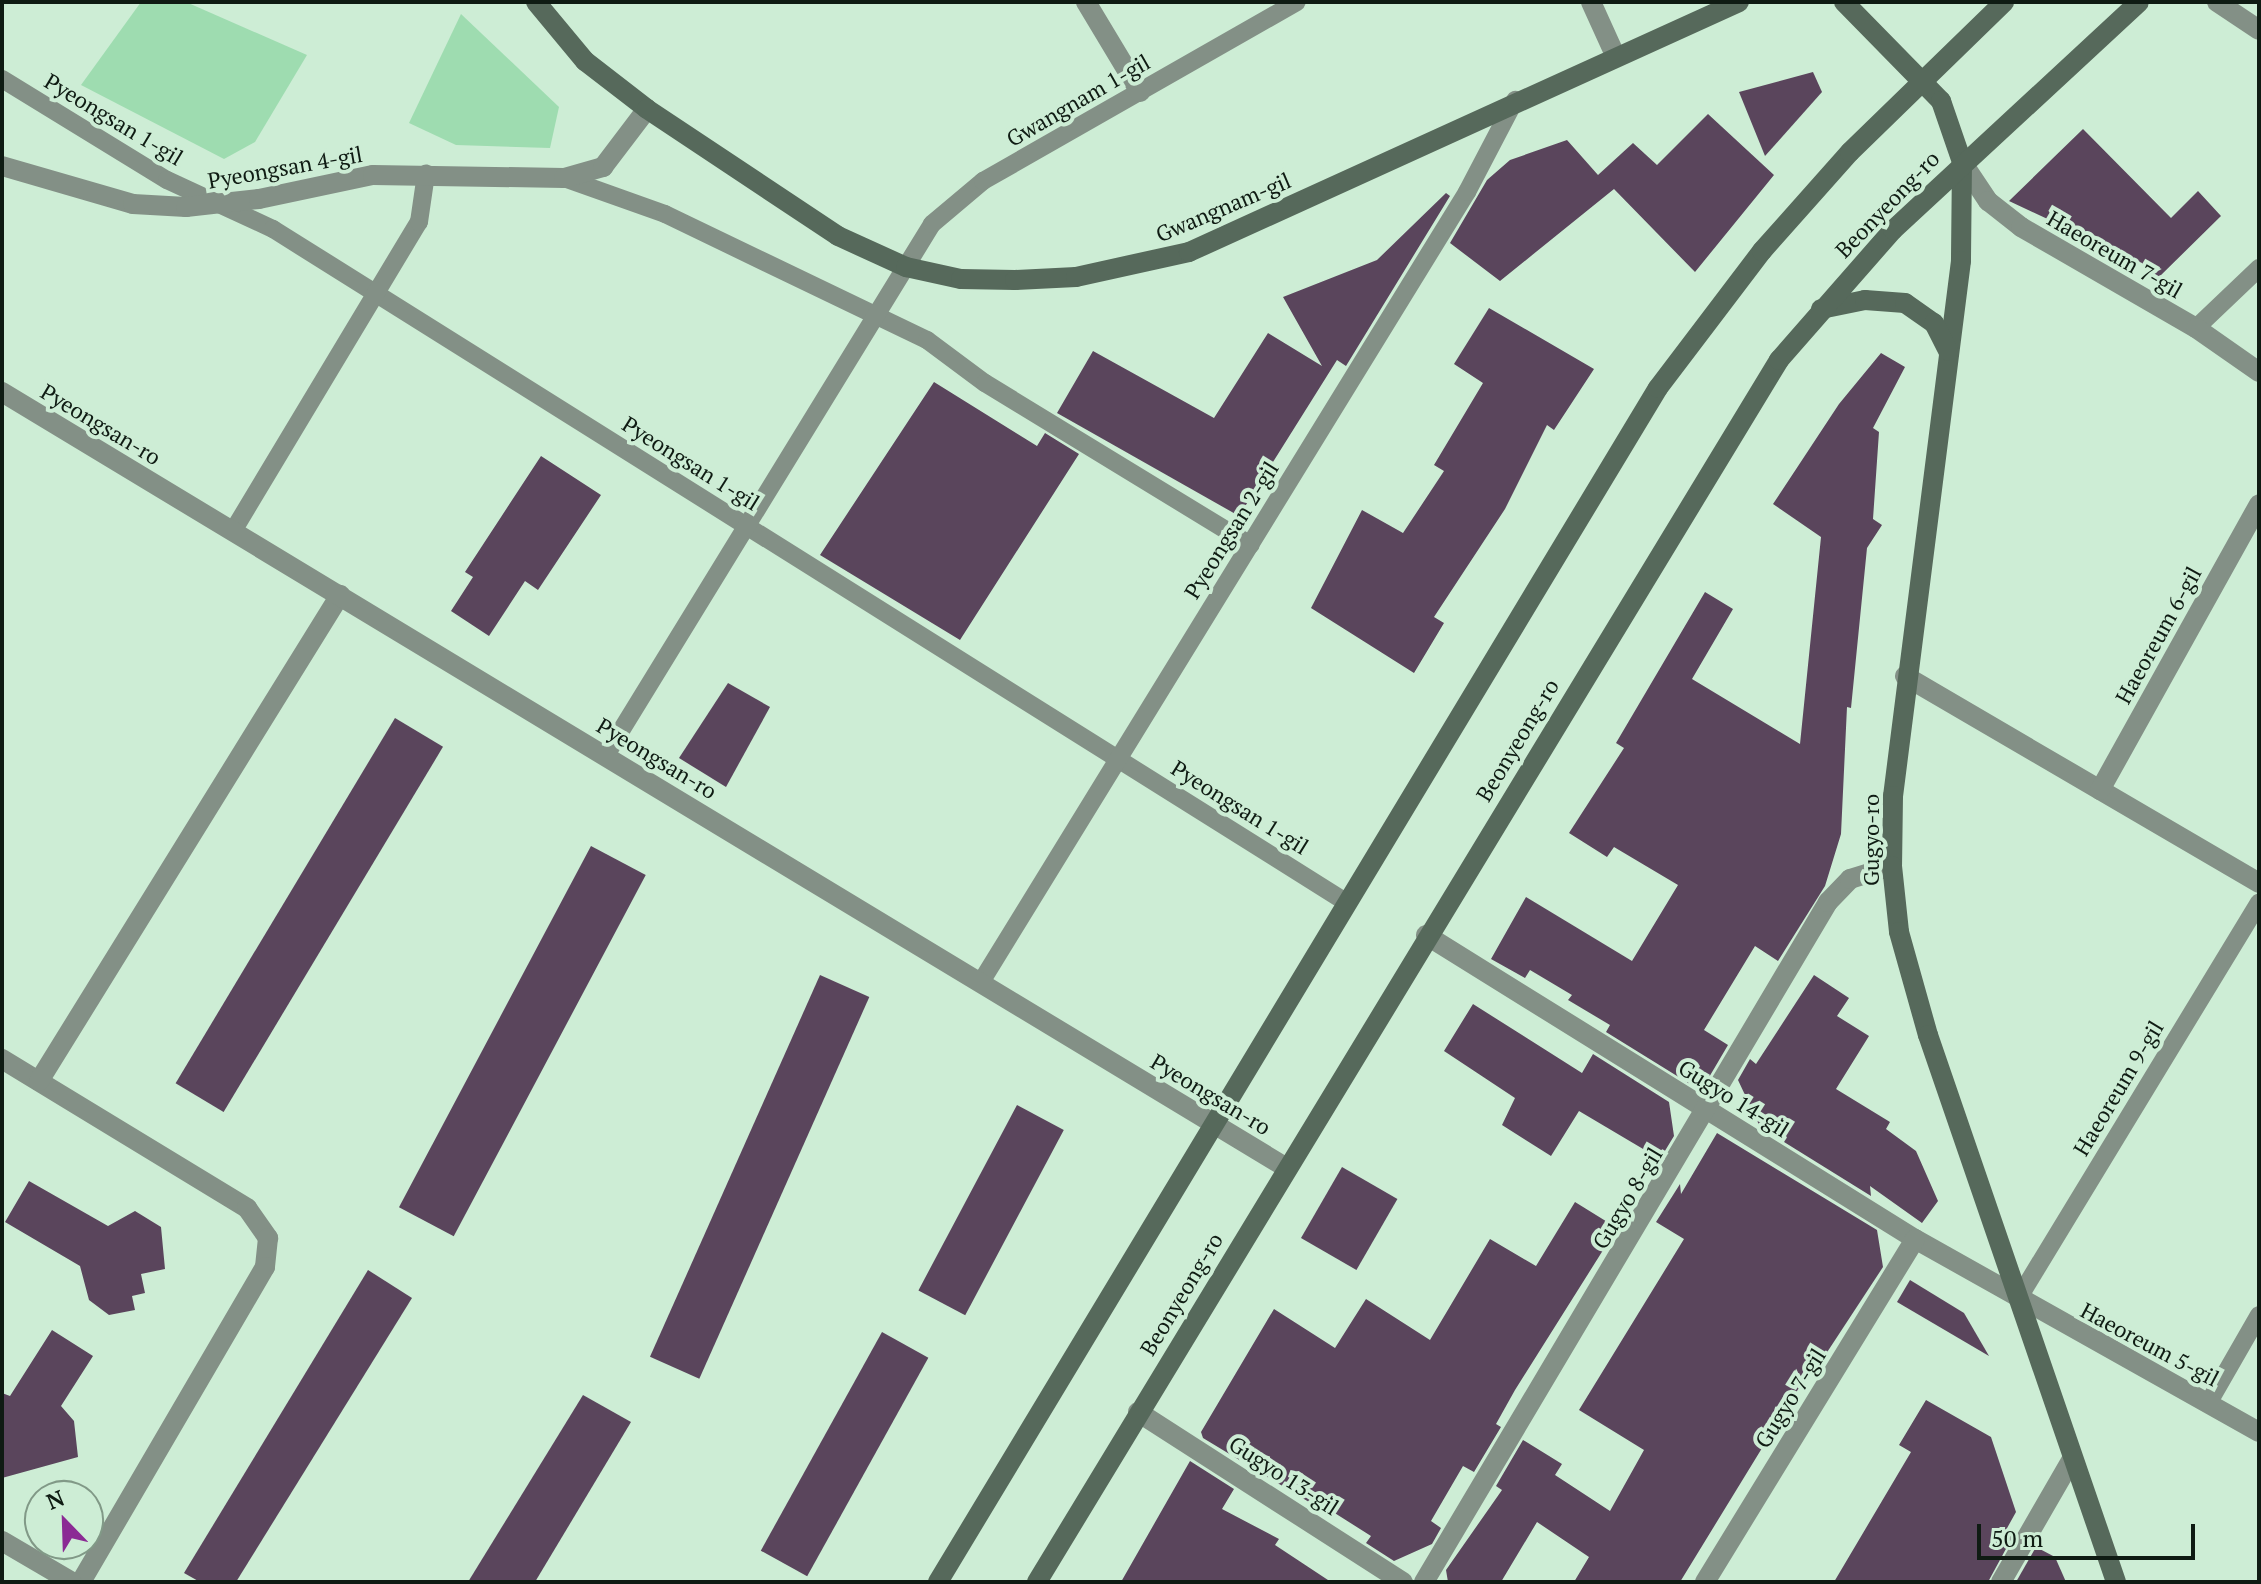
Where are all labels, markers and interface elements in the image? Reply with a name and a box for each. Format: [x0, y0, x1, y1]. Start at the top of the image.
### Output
street label: Gwangnam 1-gil [1002, 48, 1154, 152]
street label: Pyeongsan 1-gil [40, 67, 188, 171]
street label: Pyeongsan 4-gil [206, 140, 364, 194]
street label: Beonyeong-ro [1829, 145, 1945, 263]
street label: Gwangnam-gil [1151, 167, 1295, 247]
street label: Haeoreum 7-gil [2043, 205, 2187, 303]
street label: Pyeongsan-ro [36, 378, 166, 470]
street label: Pyeongsan 1-gil [618, 410, 764, 516]
street label: Pyeongsan 2-gil [1178, 457, 1284, 603]
street label: Haeoreum 6-gil [2109, 562, 2207, 708]
street label: Beonyeong-ro [1470, 674, 1564, 806]
street label: Pyeongsan-ro [592, 712, 722, 804]
street label: Pyeongsan 1-gil [1167, 754, 1313, 860]
street label: Gugyo-ro [1858, 794, 1884, 886]
street label: Haeoreum 9-gil [2067, 1016, 2169, 1160]
street label: Pyeongsan-ro [1146, 1048, 1276, 1140]
street label: Gugyo 14-gil [1674, 1054, 1794, 1142]
street label: Gugyo 8-gil [1586, 1143, 1668, 1253]
street label: Beonyeong-ro [1134, 1228, 1228, 1360]
street label: Haeoreum 5-gil [2076, 1296, 2224, 1392]
street label: Gugyo 7-gil [1749, 1343, 1831, 1453]
street label: Gugyo 13-gil [1224, 1430, 1344, 1520]
north arrow [24, 1480, 104, 1560]
text: N [42, 1483, 69, 1516]
scale bar [1981, 1508, 2199, 1558]
text: 50 m [1991, 1522, 2043, 1554]

